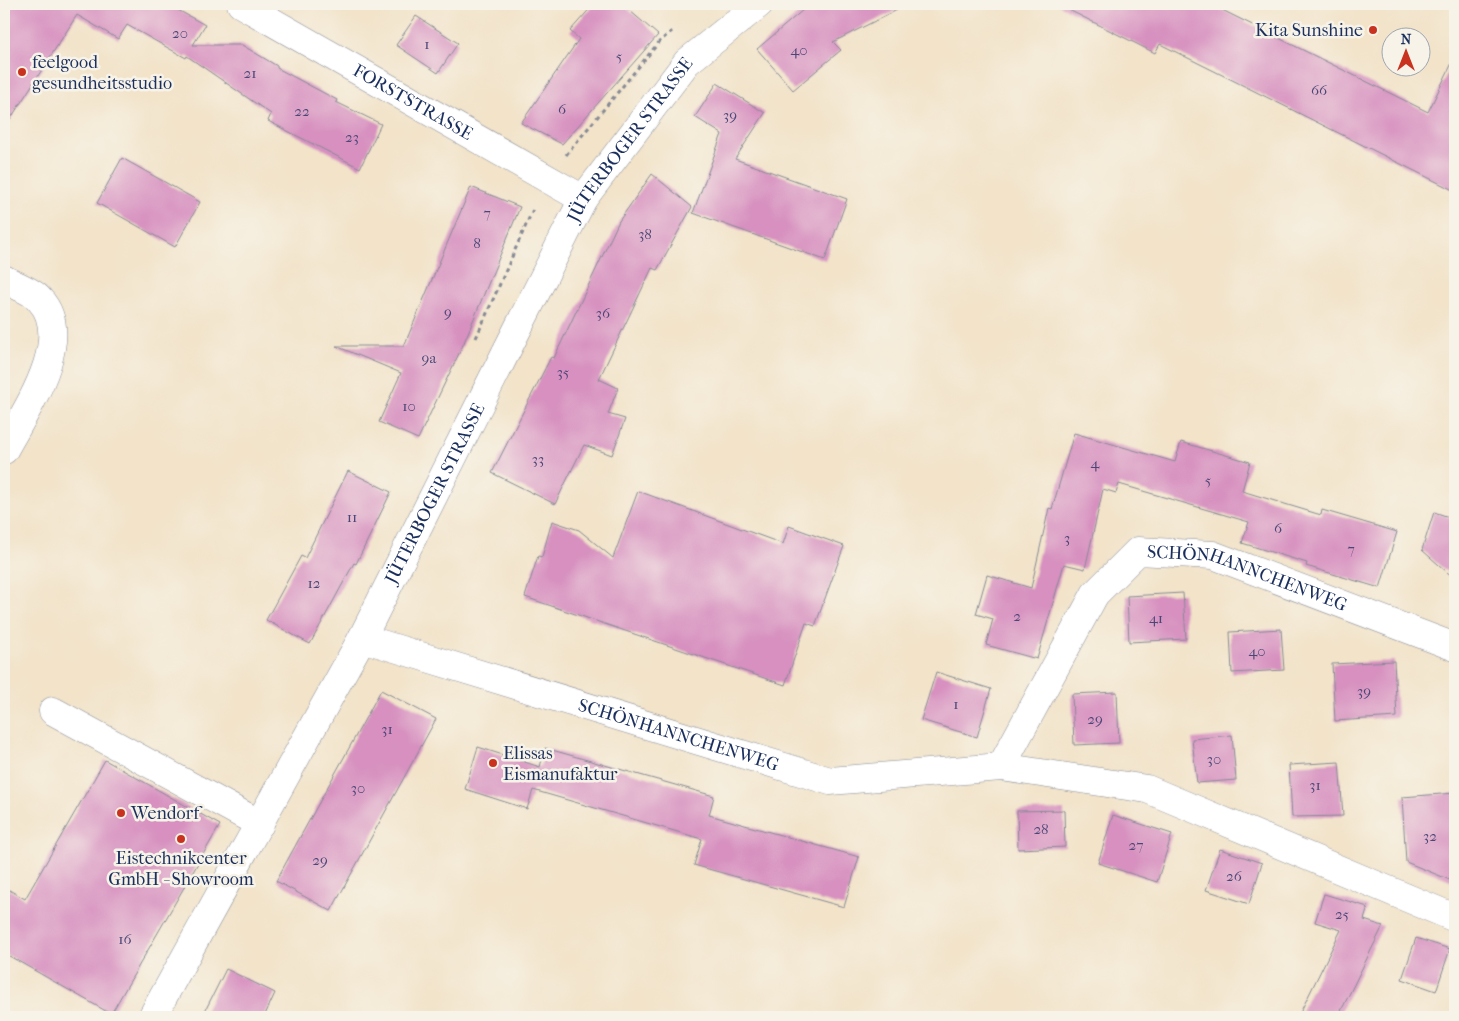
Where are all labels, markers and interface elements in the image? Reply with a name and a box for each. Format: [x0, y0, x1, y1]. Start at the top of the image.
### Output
place label: Kita Sunshine [1255, 20, 1363, 41]
house number: 20 [172, 24, 188, 42]
marker: Kita Sunshine [1367, 24, 1379, 36]
north arrow [1382, 28, 1432, 78]
text: N [1401, 31, 1412, 48]
house number: 1 [424, 35, 430, 53]
house number: 40 [790, 41, 808, 59]
house number: 5 [616, 47, 622, 65]
place label: feelgood gesundheitsstudio [32, 52, 172, 94]
street label: JÜTERBOGER STRASSE [562, 53, 697, 227]
street label: FORSTSTRASSE [350, 60, 476, 144]
house number: 21 [243, 64, 257, 82]
marker: feelgood gesundheitsstudio [16, 66, 28, 78]
house number: 66 [1311, 81, 1328, 99]
house number: 6 [558, 100, 567, 118]
house number: 22 [294, 102, 310, 120]
house number: 39 [723, 106, 737, 124]
house number: 23 [345, 128, 359, 146]
house number: 7 [483, 204, 491, 222]
house number: 38 [638, 225, 652, 243]
house number: 8 [473, 234, 481, 252]
house number: 9 [444, 303, 452, 321]
house number: 36 [596, 304, 611, 322]
house number: 9a [422, 349, 437, 367]
house number: 35 [557, 363, 569, 381]
house number: 10 [402, 397, 416, 415]
street label: JÜTERBOGER STRASSE [380, 400, 489, 589]
house number: 33 [532, 450, 544, 468]
house number: 4 [1091, 454, 1101, 472]
house number: 5 [1205, 471, 1211, 489]
house number: 11 [347, 508, 357, 526]
house number: 6 [1274, 519, 1283, 537]
house number: 3 [1064, 529, 1070, 547]
house number: 7 [1347, 540, 1355, 558]
street label: SCHÖNHANNCHENWEG [1146, 541, 1350, 616]
house number: 12 [307, 574, 321, 592]
house number: 2 [1013, 607, 1021, 625]
house number: 41 [1149, 609, 1163, 627]
house number: 40 [1248, 642, 1266, 660]
house number: 39 [1357, 682, 1371, 700]
street label: SCHÖNHANNCHENWEG [576, 694, 782, 775]
house number: 1 [953, 695, 959, 713]
house number: 29 [1087, 710, 1103, 728]
house number: 31 [381, 720, 393, 738]
place label: Elissas Eismanufaktur [503, 743, 618, 785]
house number: 30 [1207, 750, 1221, 768]
marker: Elissas Eismanufaktur [487, 757, 499, 769]
house number: 31 [1309, 776, 1321, 794]
house number: 30 [351, 779, 365, 797]
place label: Wendorf [130, 803, 203, 824]
marker: Wendorf [115, 807, 127, 819]
house number: 28 [1033, 820, 1049, 838]
house number: 32 [1423, 827, 1437, 845]
marker: Eistechnikcenter GmbH - Showroom [175, 833, 187, 845]
house number: 27 [1129, 836, 1143, 854]
place label: Eistechnikcenter GmbH - Showroom [108, 848, 254, 890]
house number: 29 [312, 851, 328, 869]
house number: 26 [1226, 867, 1243, 885]
house number: 25 [1335, 905, 1349, 923]
house number: 16 [118, 930, 133, 948]

